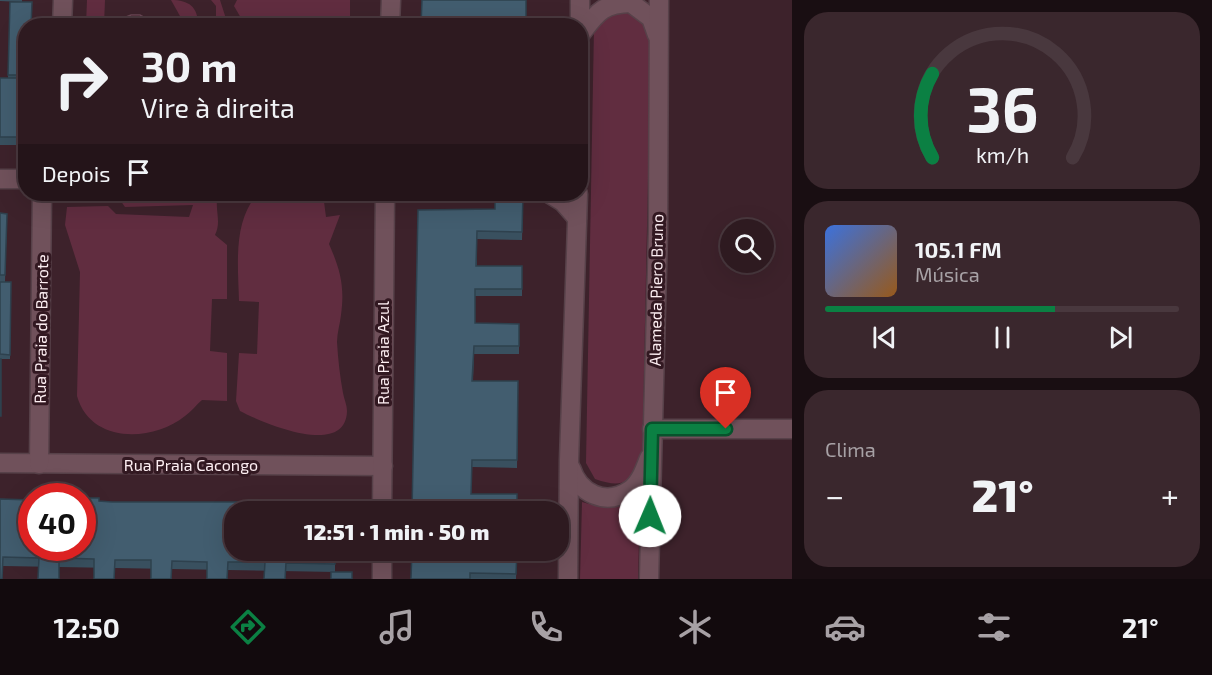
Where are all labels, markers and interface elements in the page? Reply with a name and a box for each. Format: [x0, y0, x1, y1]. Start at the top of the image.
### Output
text: 30 m [141, 40, 237, 90]
icon: right [42, 42, 120, 120]
text: 36 [966, 70, 1038, 145]
text: Vire à direita [141, 91, 295, 123]
text: km/h [975, 142, 1029, 167]
icon: arrive [122, 156, 155, 189]
text: Depois [42, 160, 110, 186]
street label: Alameda Piero Bruno [645, 214, 666, 366]
map controls [720, 219, 774, 273]
button: search [720, 219, 774, 273]
text: 105.1 FM [915, 236, 1002, 262]
street label: Rua Praia do Barrote [30, 254, 51, 404]
text: Música [915, 262, 980, 286]
street label: Rua Praia Azul [373, 301, 392, 405]
icon: previous [868, 321, 901, 354]
icon: pause [986, 321, 1019, 354]
icon: next [1104, 321, 1137, 354]
pin [700, 367, 751, 429]
icon: arrive [709, 376, 742, 409]
text: Clima [825, 437, 876, 461]
street label: Rua Praia Cacongo [124, 455, 258, 474]
text: 21° [972, 467, 1034, 521]
text: − [825, 475, 844, 515]
text: + [1161, 475, 1179, 515]
speed limit sign: 40 [18, 483, 96, 561]
position arrow [618, 484, 682, 548]
text: 12:51 · 1 min · 50 m [304, 518, 489, 544]
icon: directions [227, 606, 269, 648]
icon: music [376, 606, 418, 648]
icon: phone [525, 606, 567, 648]
icon: climate [674, 606, 716, 648]
icon: car [824, 606, 866, 648]
icon: filters [973, 606, 1015, 648]
text: 12:50 [54, 611, 120, 643]
text: 21° [1122, 611, 1158, 643]

